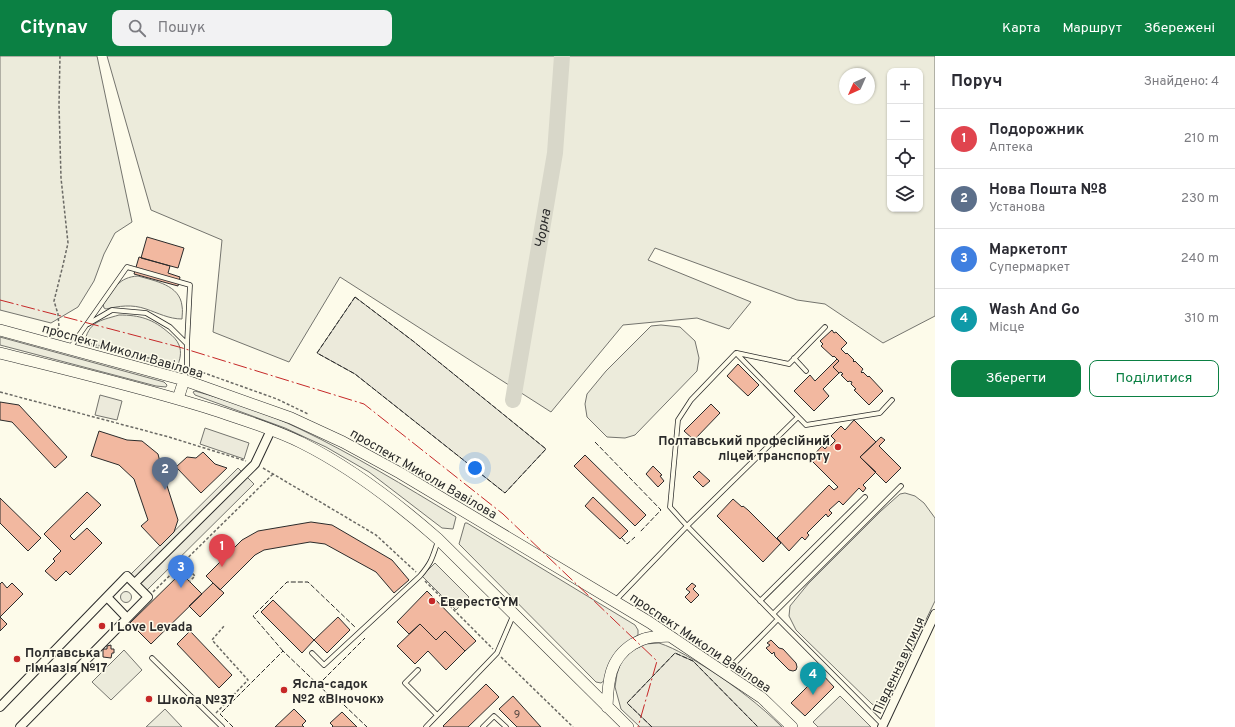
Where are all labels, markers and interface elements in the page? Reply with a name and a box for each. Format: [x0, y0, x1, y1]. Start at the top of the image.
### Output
search box [112, 10, 392, 46]
text: Citynav [20, 16, 88, 40]
icon: search [126, 17, 148, 39]
text: Пошук [158, 19, 205, 38]
text: Карта [1002, 20, 1040, 37]
text: Маршрут [1062, 20, 1122, 37]
text: Збережені [1144, 20, 1215, 37]
north arrow [839, 68, 875, 104]
map controls [887, 68, 923, 212]
button: + [887, 68, 923, 104]
text: Поруч [951, 71, 1003, 93]
text: Знайдено: 4 [1144, 74, 1219, 90]
button: − [887, 104, 923, 140]
text: Подорожник [989, 121, 1084, 140]
text: 1 [961, 131, 967, 147]
text: 210 m [1184, 131, 1219, 147]
button: locate [887, 140, 923, 176]
text: Аптека [989, 140, 1033, 156]
button: layers [887, 176, 923, 212]
text: Нова Пошта №8 [989, 181, 1107, 200]
text: 2 [960, 191, 968, 207]
text: 230 m [1181, 191, 1219, 207]
text: Установа [989, 200, 1045, 216]
water label: Чорна [532, 207, 555, 250]
text: Маркетопт [989, 241, 1067, 260]
text: 3 [960, 251, 968, 267]
text: 240 m [1181, 251, 1219, 267]
text: Супермаркет [989, 260, 1070, 276]
text: Wash And Go [989, 301, 1080, 320]
text: 4 [960, 311, 968, 327]
text: 310 m [1184, 311, 1219, 327]
text: Місце [989, 320, 1024, 336]
street label: проспект Миколи Вавілова [40, 321, 205, 383]
button: Зберегти [951, 360, 1081, 397]
button: Поділитися [1089, 360, 1219, 397]
street label: проспект Миколи Вавілова [347, 426, 499, 523]
place label: Полтавський професійний ліцей транспорту [658, 434, 831, 465]
marker: Полтавський професійний ліцей транспорту [833, 442, 843, 452]
pin: 2 [152, 457, 178, 490]
your location [465, 458, 485, 478]
pin: 1 [209, 534, 235, 567]
pin: 3 [168, 555, 194, 588]
street label: проспект Миколи Вавілова [626, 590, 774, 697]
place label: ЕверестGYM [440, 595, 519, 611]
marker: ЕверестGYM [427, 596, 437, 606]
street label: Південна вулиця [870, 615, 929, 717]
place label: I Love Levada [110, 620, 193, 636]
marker: I Love Levada [97, 621, 107, 631]
place label: Полтавська гімназія №17 [25, 646, 108, 677]
marker: Полтавська гімназія №17 [12, 654, 22, 664]
pin: 4 [800, 662, 826, 695]
place label: Ясла-садок №2 «Віночок» [292, 677, 384, 708]
marker: Ясла-садок №2 «Віночок» [279, 685, 289, 695]
place label: Школа №37 [157, 693, 235, 709]
marker: Школа №37 [144, 694, 154, 704]
house number: 9 [514, 708, 520, 722]

